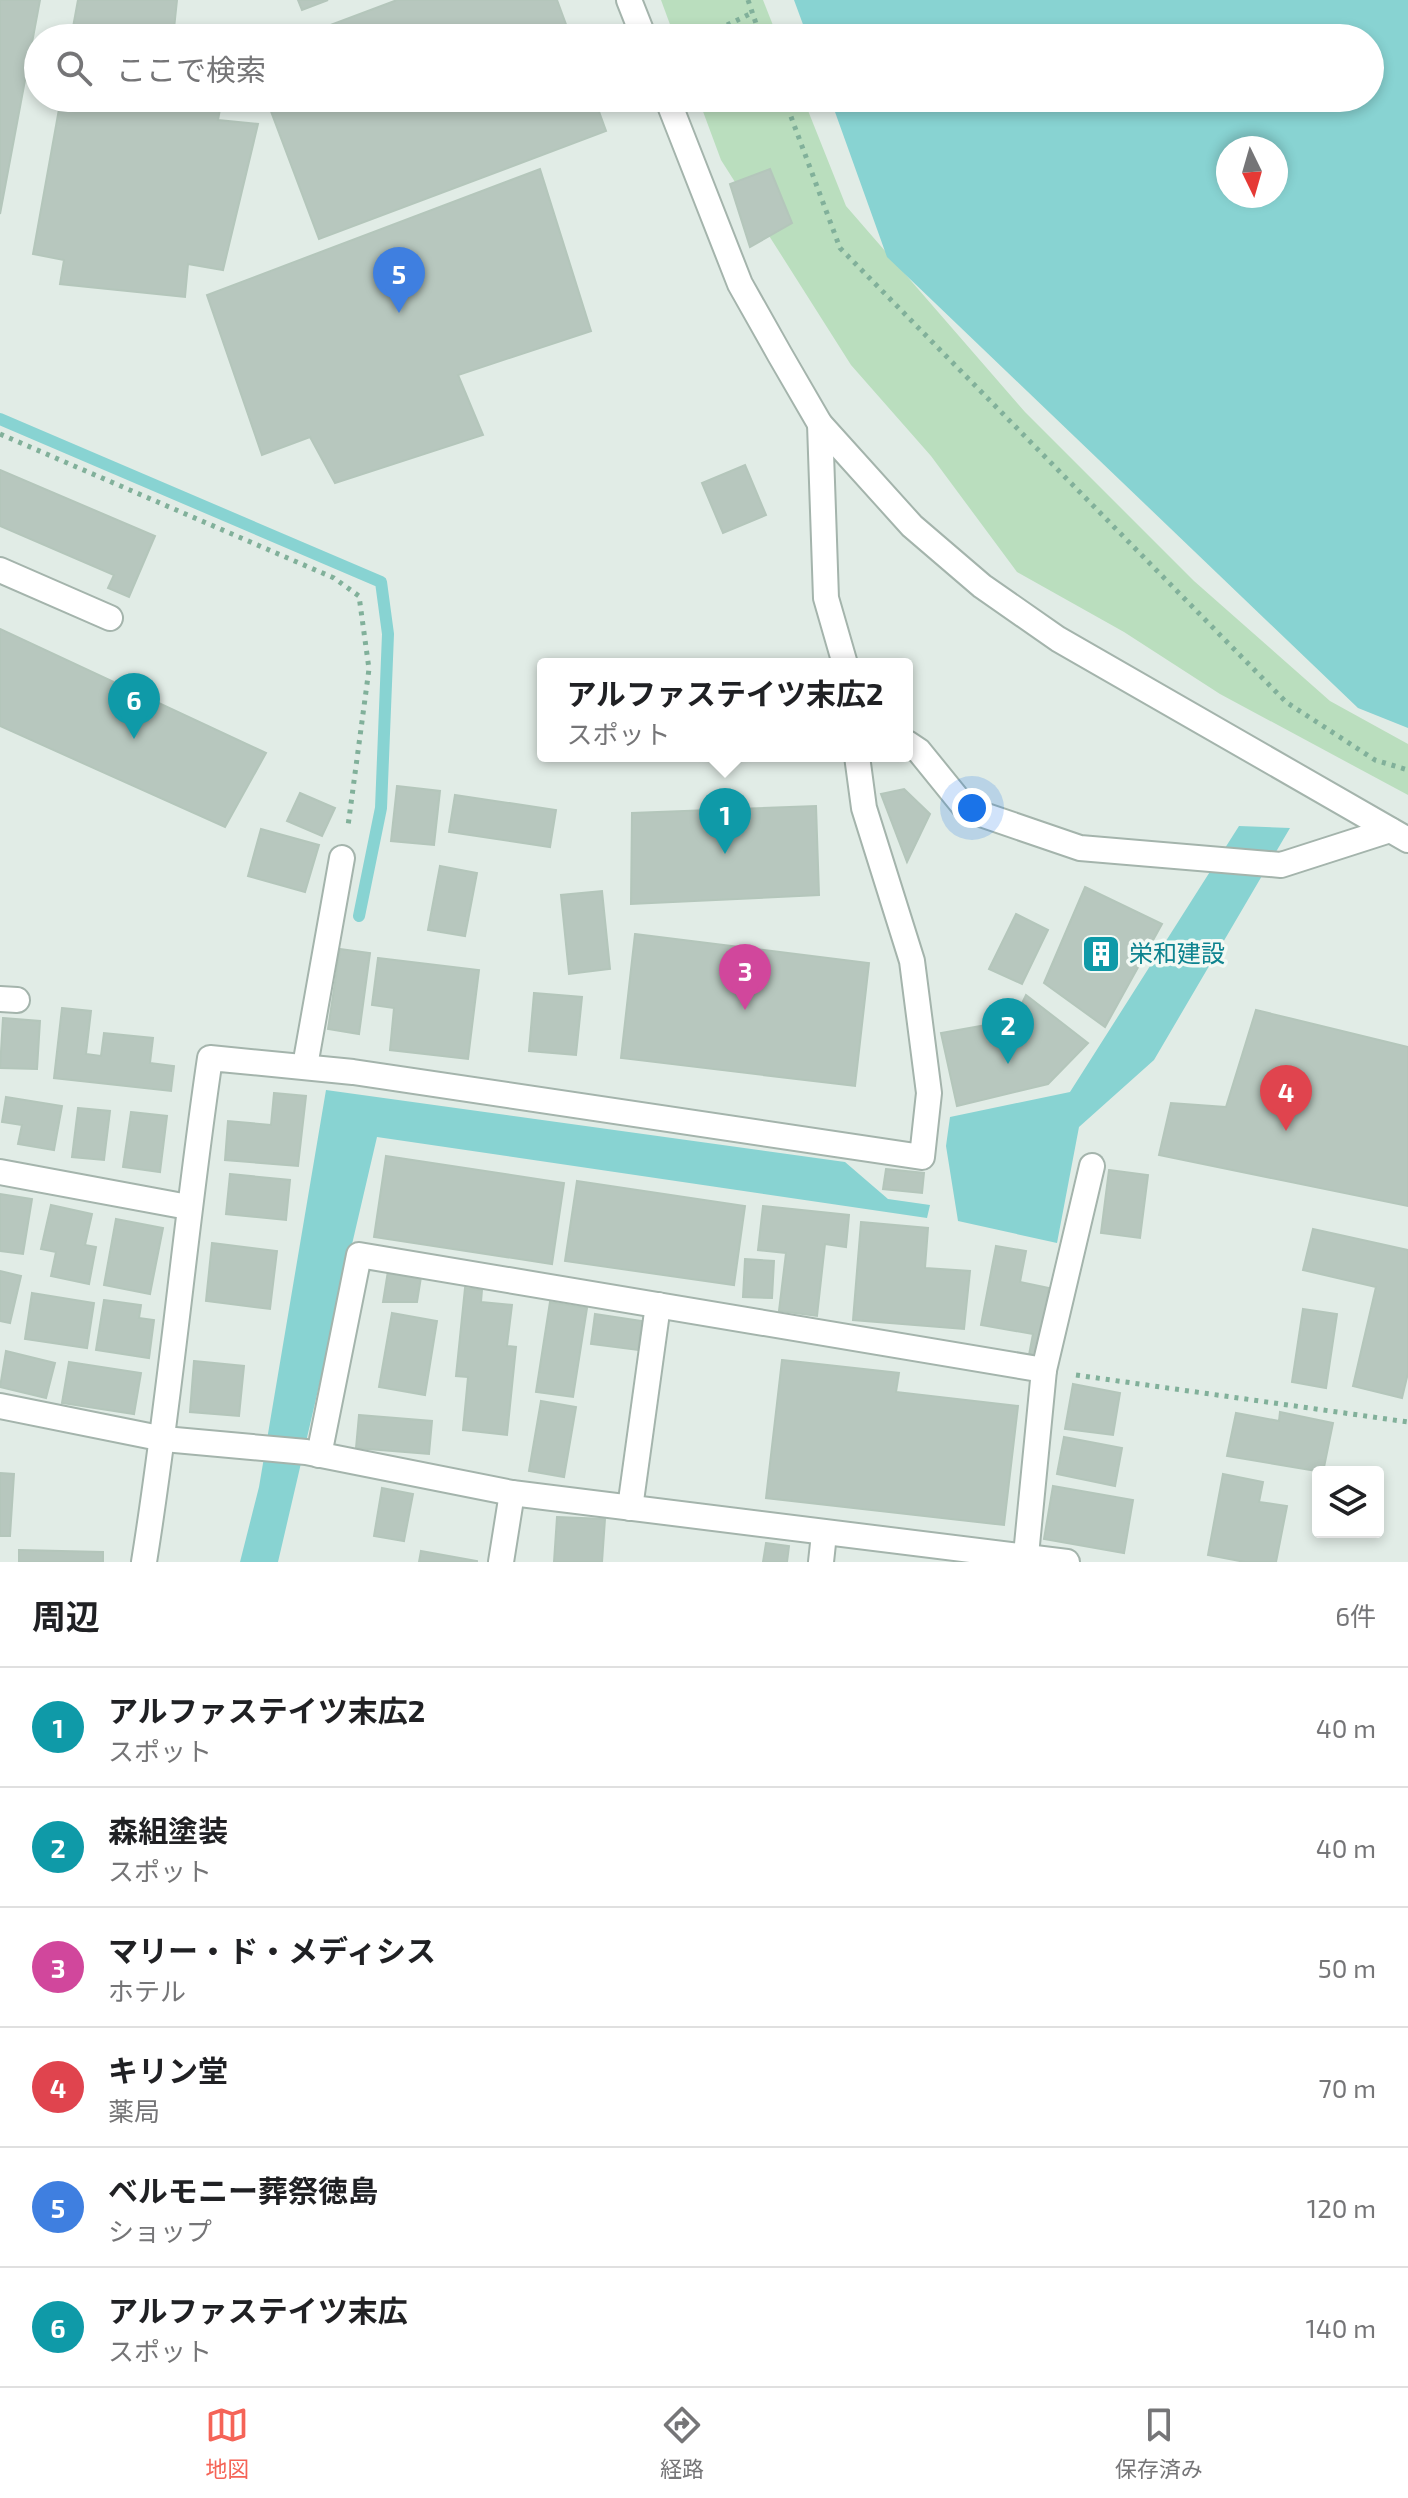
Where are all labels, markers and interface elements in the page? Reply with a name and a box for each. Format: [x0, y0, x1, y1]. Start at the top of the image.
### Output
search box [24, 24, 1384, 112]
icon: search [52, 46, 96, 90]
text: ここで検索 [116, 51, 266, 87]
north arrow [1216, 136, 1288, 208]
pin: 5 [373, 247, 425, 313]
popup [537, 658, 913, 762]
pin: 6 [108, 673, 160, 739]
text: アルファステイツ末広2 [566, 675, 884, 711]
text: スポット [566, 718, 670, 749]
pin: 1 [699, 788, 751, 854]
your location [952, 788, 992, 828]
building icon: 栄和建設 [1080, 933, 1122, 975]
place label: 栄和建設 [1129, 938, 1225, 967]
pin: 3 [719, 944, 771, 1010]
pin: 2 [982, 998, 1034, 1064]
pin: 4 [1260, 1065, 1312, 1131]
map controls [1312, 1466, 1384, 1538]
button: layers [1312, 1466, 1384, 1538]
text: 周辺 [32, 1595, 100, 1636]
text: 6件 [1335, 1600, 1376, 1631]
text: アルファステイツ末広2 [108, 1692, 425, 1728]
text: 1 [52, 1712, 64, 1743]
text: 40 m [1316, 1712, 1376, 1743]
text: スポット [108, 1735, 212, 1766]
text: 森組塗装 [108, 1812, 228, 1848]
text: 2 [50, 1832, 66, 1863]
text: 40 m [1316, 1832, 1376, 1863]
text: スポット [108, 1855, 212, 1886]
text: マリー・ド・メディシス [108, 1932, 436, 1968]
text: 3 [51, 1952, 65, 1983]
text: 50 m [1318, 1952, 1376, 1983]
text: ホテル [108, 1975, 186, 2006]
text: キリン堂 [108, 2052, 228, 2088]
text: 4 [50, 2072, 66, 2103]
text: 70 m [1318, 2072, 1376, 2103]
text: 薬局 [108, 2095, 160, 2126]
text: ベルモニー葬祭徳島 [108, 2172, 378, 2208]
text: 5 [51, 2192, 65, 2223]
text: 120 m [1307, 2192, 1376, 2223]
text: ショップ [108, 2215, 212, 2246]
text: アルファステイツ末広 [108, 2292, 408, 2328]
text: 6 [50, 2312, 66, 2343]
text: 140 m [1305, 2312, 1376, 2343]
text: スポット [108, 2335, 212, 2366]
tab: 地図 [205, 2403, 249, 2483]
tab: 経路 [660, 2403, 704, 2483]
tab: 保存済み [1115, 2403, 1203, 2483]

